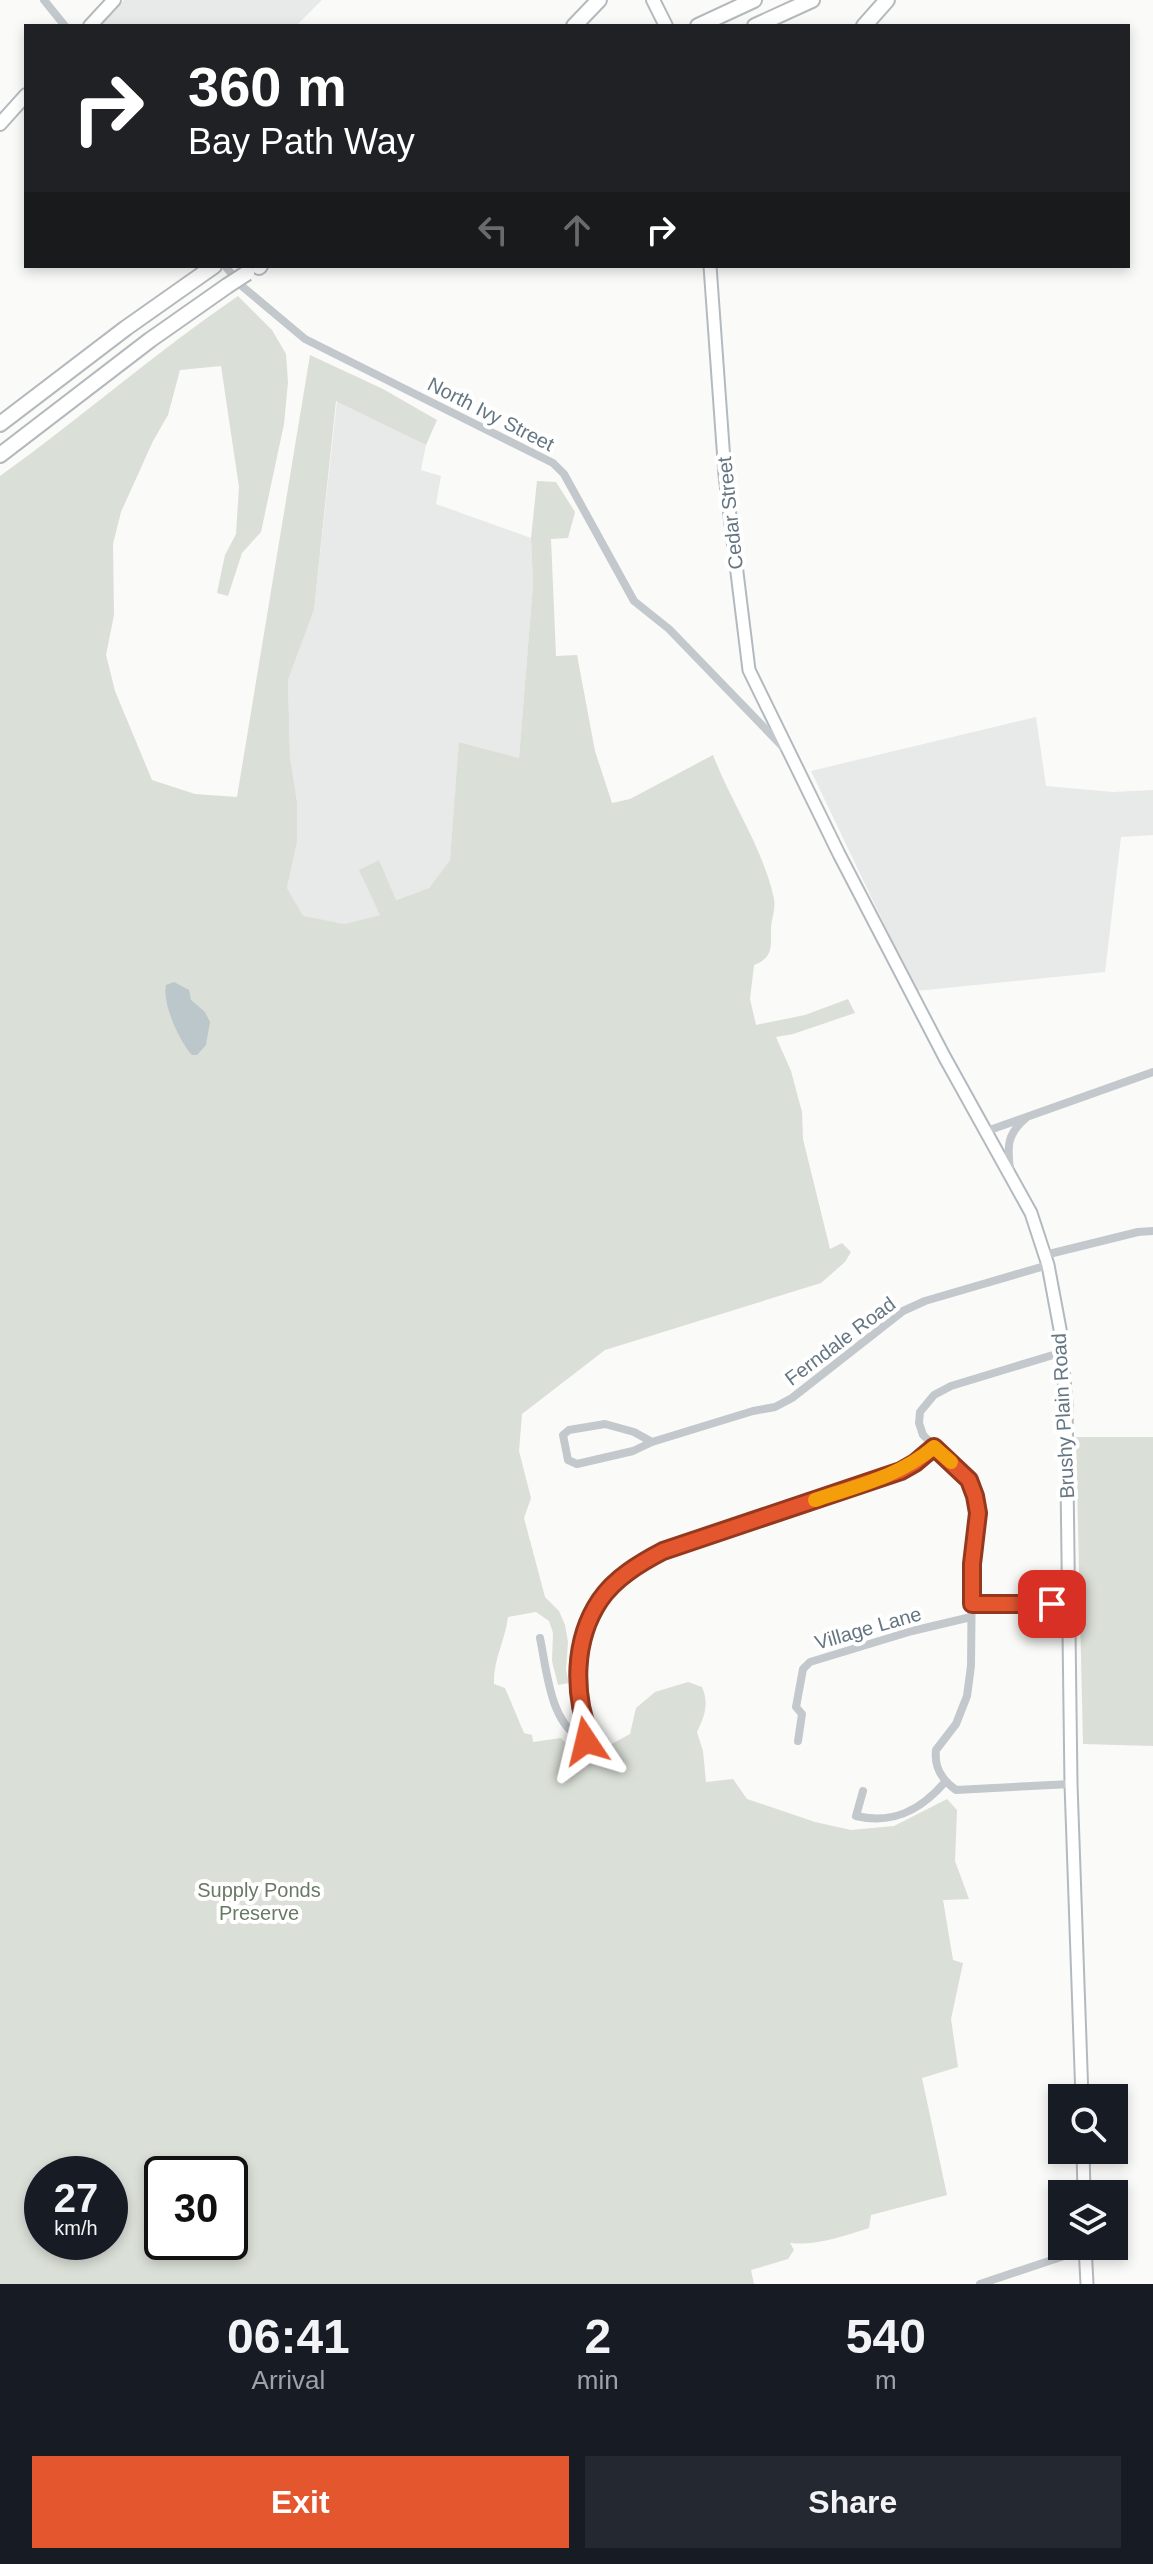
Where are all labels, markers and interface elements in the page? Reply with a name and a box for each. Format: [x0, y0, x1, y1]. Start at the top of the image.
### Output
text: 360 m [188, 55, 347, 118]
icon: right [56, 56, 160, 160]
text: Bay Path Way [188, 121, 415, 162]
icon: left [471, 208, 515, 252]
icon: ahead [555, 208, 599, 252]
icon: right [639, 208, 683, 252]
street label: North Ivy Street [424, 373, 558, 456]
street label: Cedar Street [713, 455, 747, 571]
street label: Ferndale Road [781, 1292, 899, 1390]
street label: Brushy Plain Road [1048, 1333, 1078, 1499]
pin [1018, 1570, 1086, 1638]
icon: arrive [1030, 1582, 1074, 1626]
street label: Village Lane [812, 1602, 924, 1654]
position arrow [544, 1699, 628, 1783]
park label: Supply Ponds Preserve [197, 1879, 321, 1924]
map controls [1048, 2084, 1128, 2260]
button: search [1048, 2084, 1128, 2164]
speed limit sign: 30 [144, 2156, 248, 2260]
text: 27 [54, 2176, 98, 2220]
button: layers [1048, 2180, 1128, 2260]
text: km/h [54, 2217, 98, 2239]
text: 06:41 [227, 2310, 350, 2363]
text: 2 [584, 2310, 611, 2363]
text: 540 [846, 2310, 926, 2363]
text: Arrival [252, 2365, 325, 2395]
text: min [577, 2365, 619, 2395]
text: m [875, 2365, 897, 2395]
button: Exit [32, 2456, 569, 2548]
button: Share [585, 2456, 1121, 2548]

